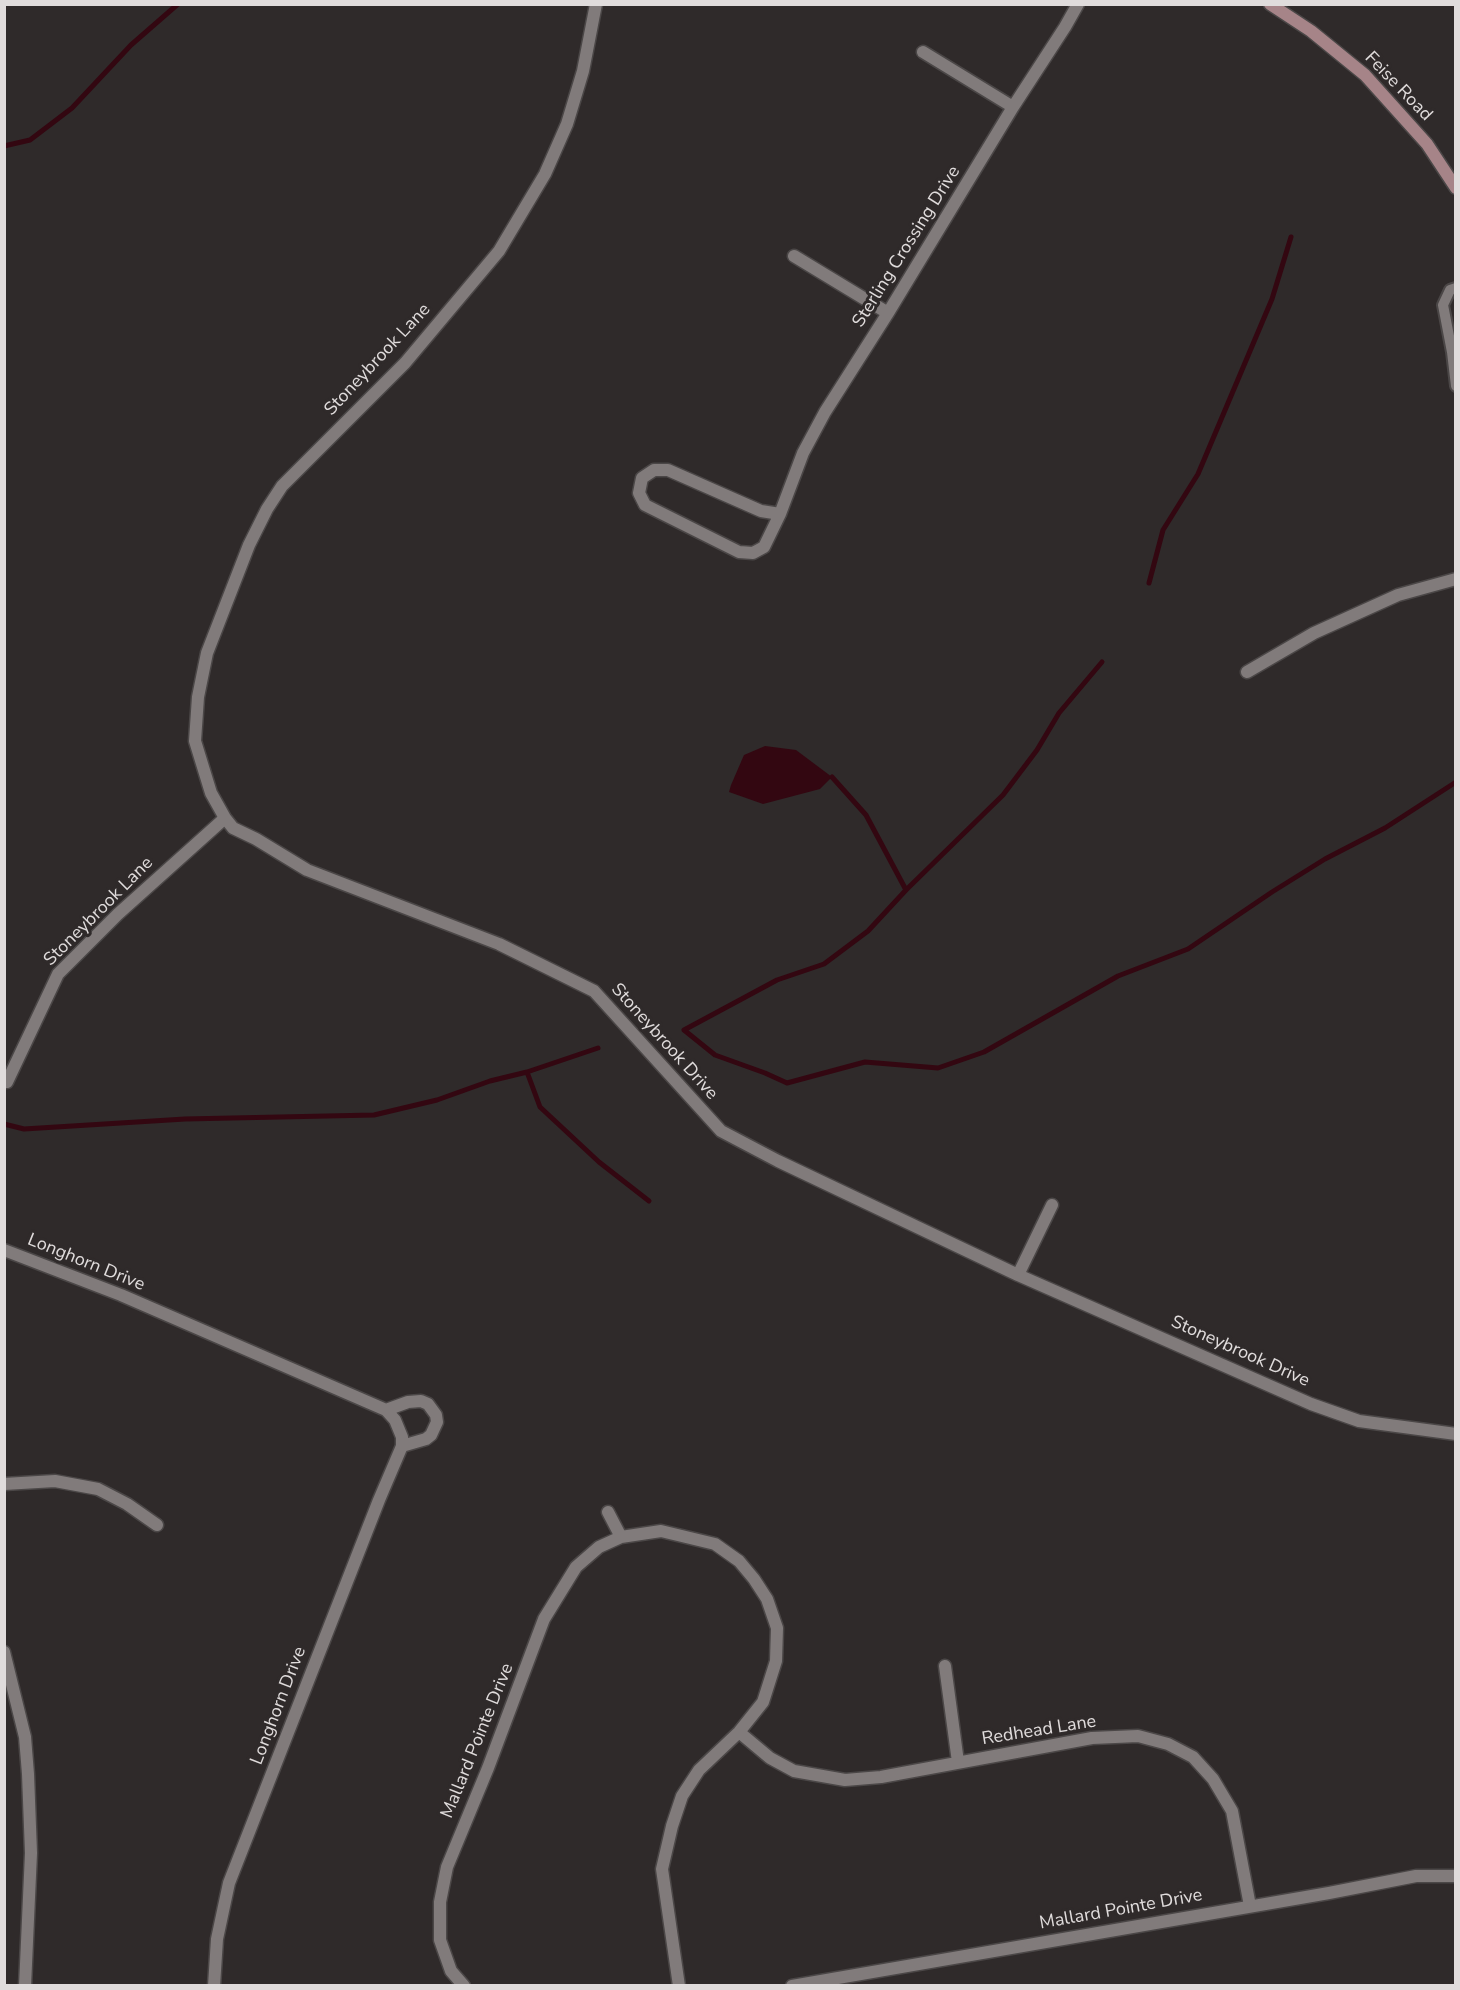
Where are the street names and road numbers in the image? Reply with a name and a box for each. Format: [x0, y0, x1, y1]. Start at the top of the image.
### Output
street label: Feise Road [1360, 48, 1436, 126]
street label: Sterling Crossing Drive [849, 162, 965, 332]
street label: Stoneybrook Lane [320, 299, 436, 421]
street label: Stoneybrook Lane [40, 853, 158, 971]
street label: Stoneybrook Drive [606, 979, 722, 1105]
street label: Longhorn Drive [24, 1230, 148, 1296]
street label: Stoneybrook Drive [1167, 1312, 1313, 1392]
street label: Longhorn Drive [247, 1644, 311, 1768]
street label: Mallard Pointe Drive [437, 1660, 519, 1822]
street label: Redhead Lane [980, 1711, 1098, 1751]
street label: Mallard Pointe Drive [1038, 1885, 1204, 1935]

